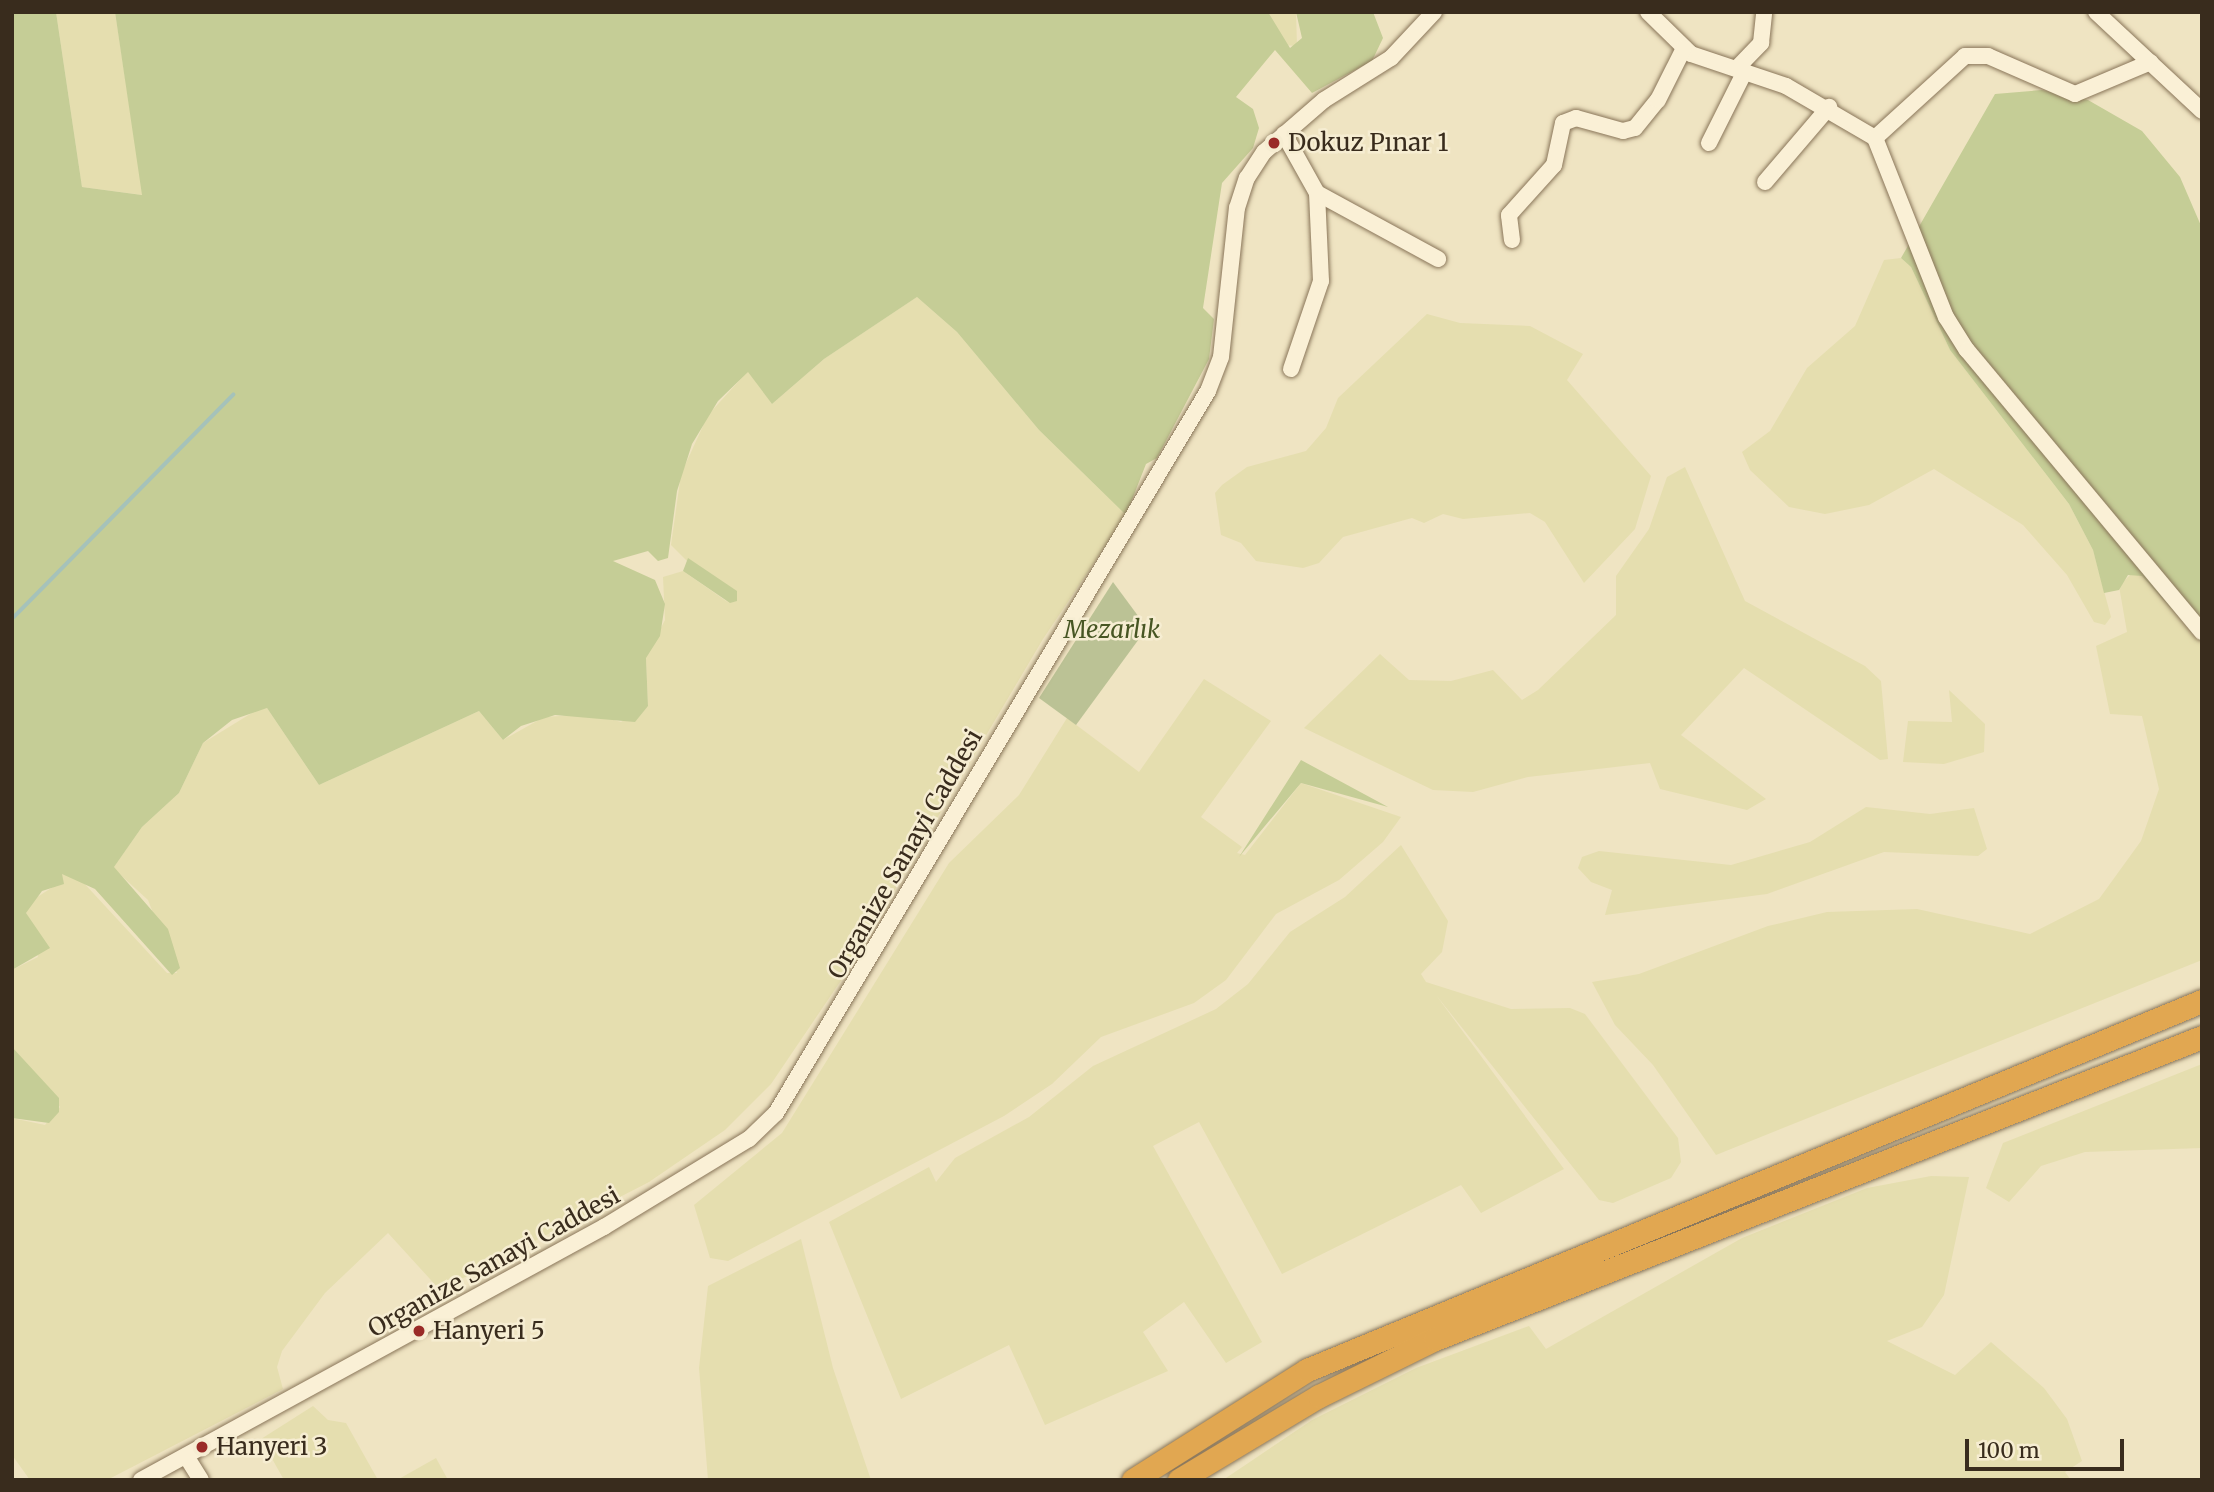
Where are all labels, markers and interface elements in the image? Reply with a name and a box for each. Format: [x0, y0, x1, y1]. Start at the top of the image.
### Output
place label: Dokuz Pınar 1 [1288, 129, 1448, 157]
marker: Dokuz Pınar 1 [1266, 135, 1282, 151]
park label: Mezarlık [1064, 616, 1160, 644]
street label: Organize Sanayi Caddesi [822, 724, 988, 984]
street label: Organize Sanayi Caddesi [363, 1181, 625, 1343]
place label: Hanyeri 5 [433, 1317, 545, 1345]
marker: Hanyeri 5 [411, 1323, 427, 1339]
scale bar [1969, 1426, 2128, 1470]
place label: Hanyeri 3 [216, 1433, 328, 1461]
text: 100 m [1978, 1437, 2040, 1464]
marker: Hanyeri 3 [194, 1439, 210, 1455]

